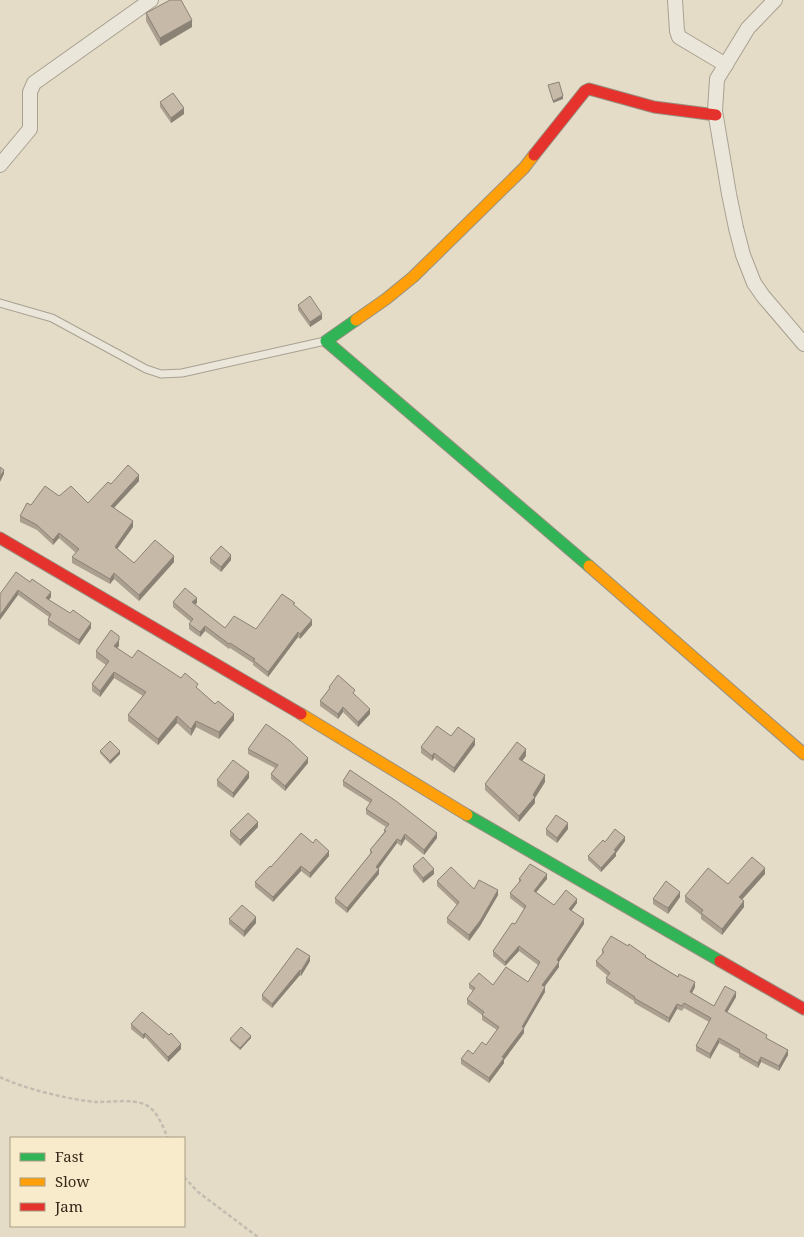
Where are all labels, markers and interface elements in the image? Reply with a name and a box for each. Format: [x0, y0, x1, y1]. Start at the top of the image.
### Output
legend [10, 1137, 185, 1227]
text: Fast [55, 1146, 84, 1166]
text: Slow [55, 1171, 89, 1191]
text: Jam [54, 1196, 83, 1216]

